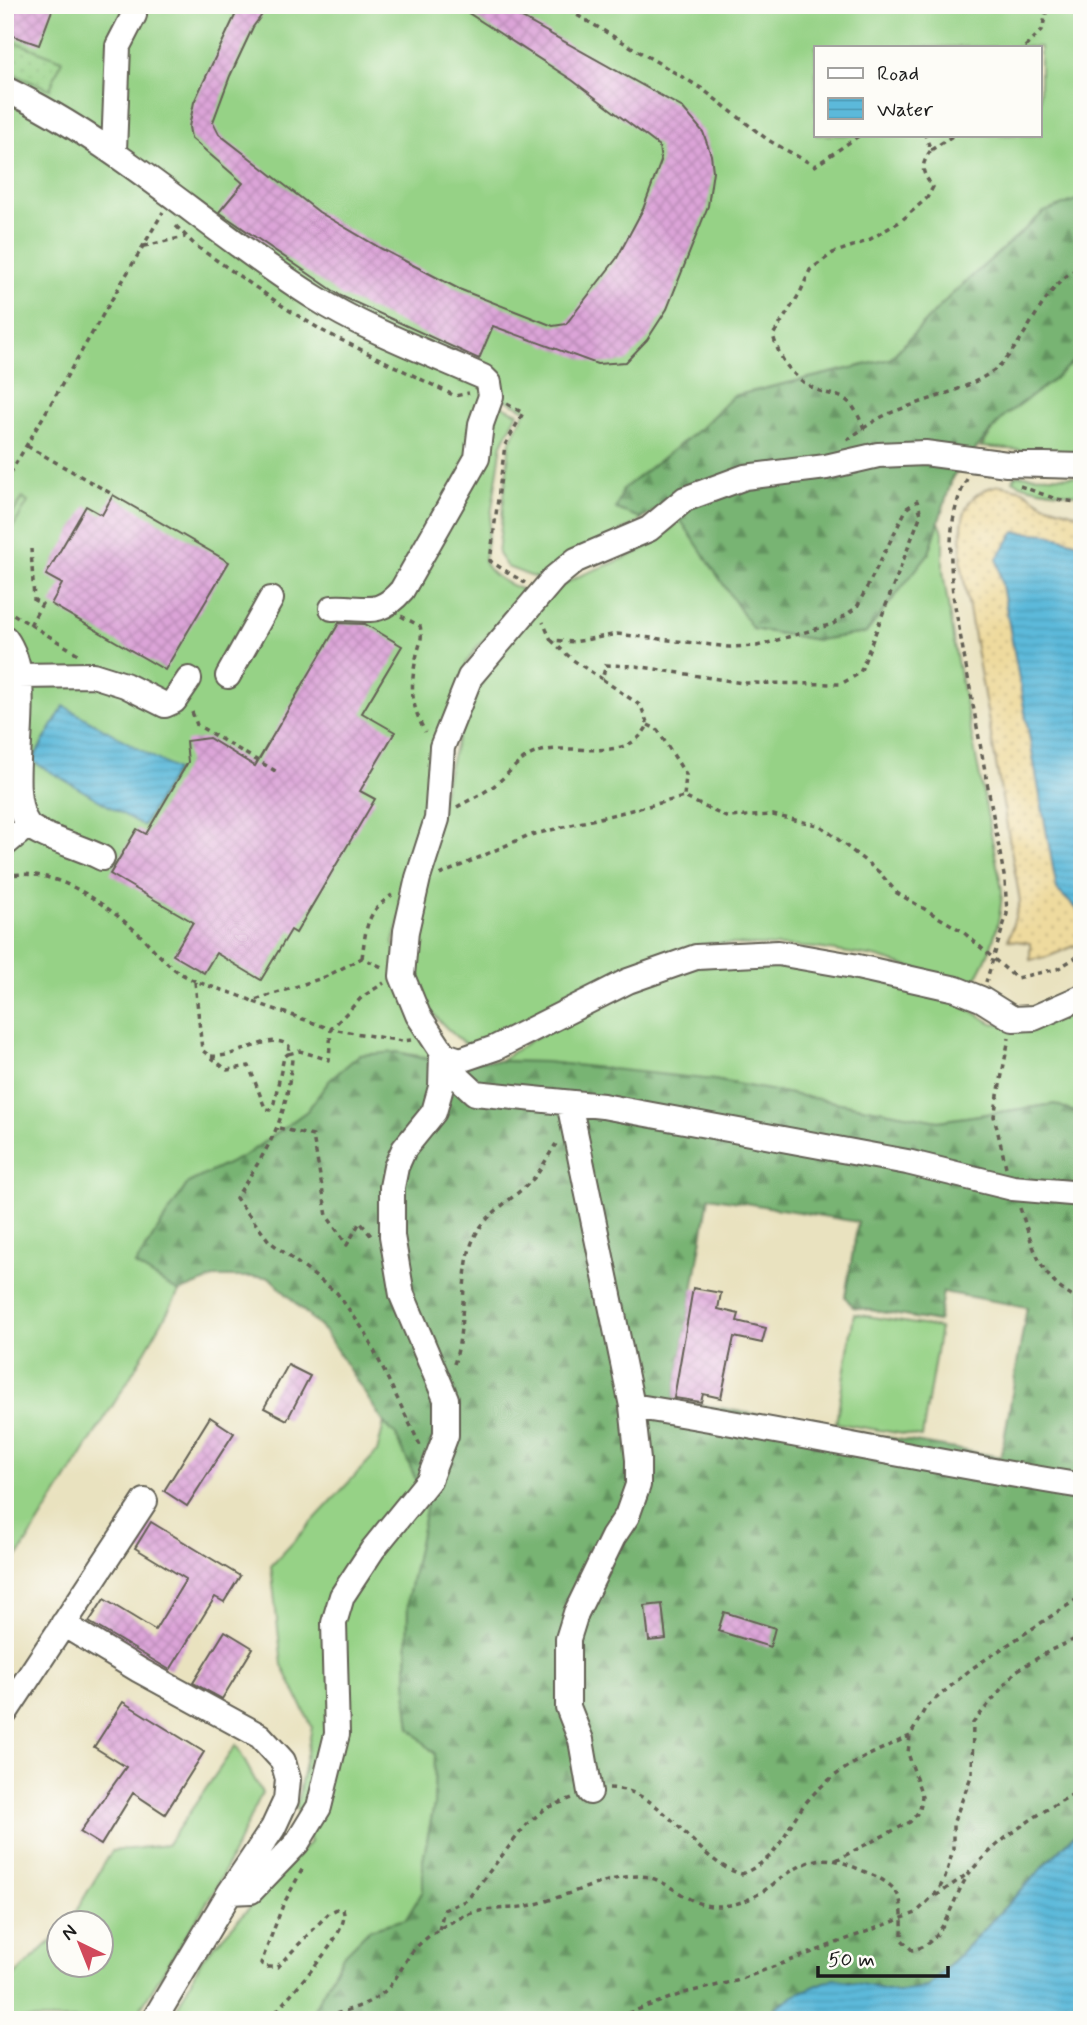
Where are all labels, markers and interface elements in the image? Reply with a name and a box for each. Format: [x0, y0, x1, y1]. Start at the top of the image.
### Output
legend [814, 46, 1042, 136]
text: Road [877, 60, 919, 88]
text: Water [877, 96, 933, 124]
north arrow [46, 1910, 116, 1980]
text: N [56, 1919, 83, 1946]
scale bar [818, 1934, 947, 1978]
text: 50 m [828, 1946, 875, 1974]

